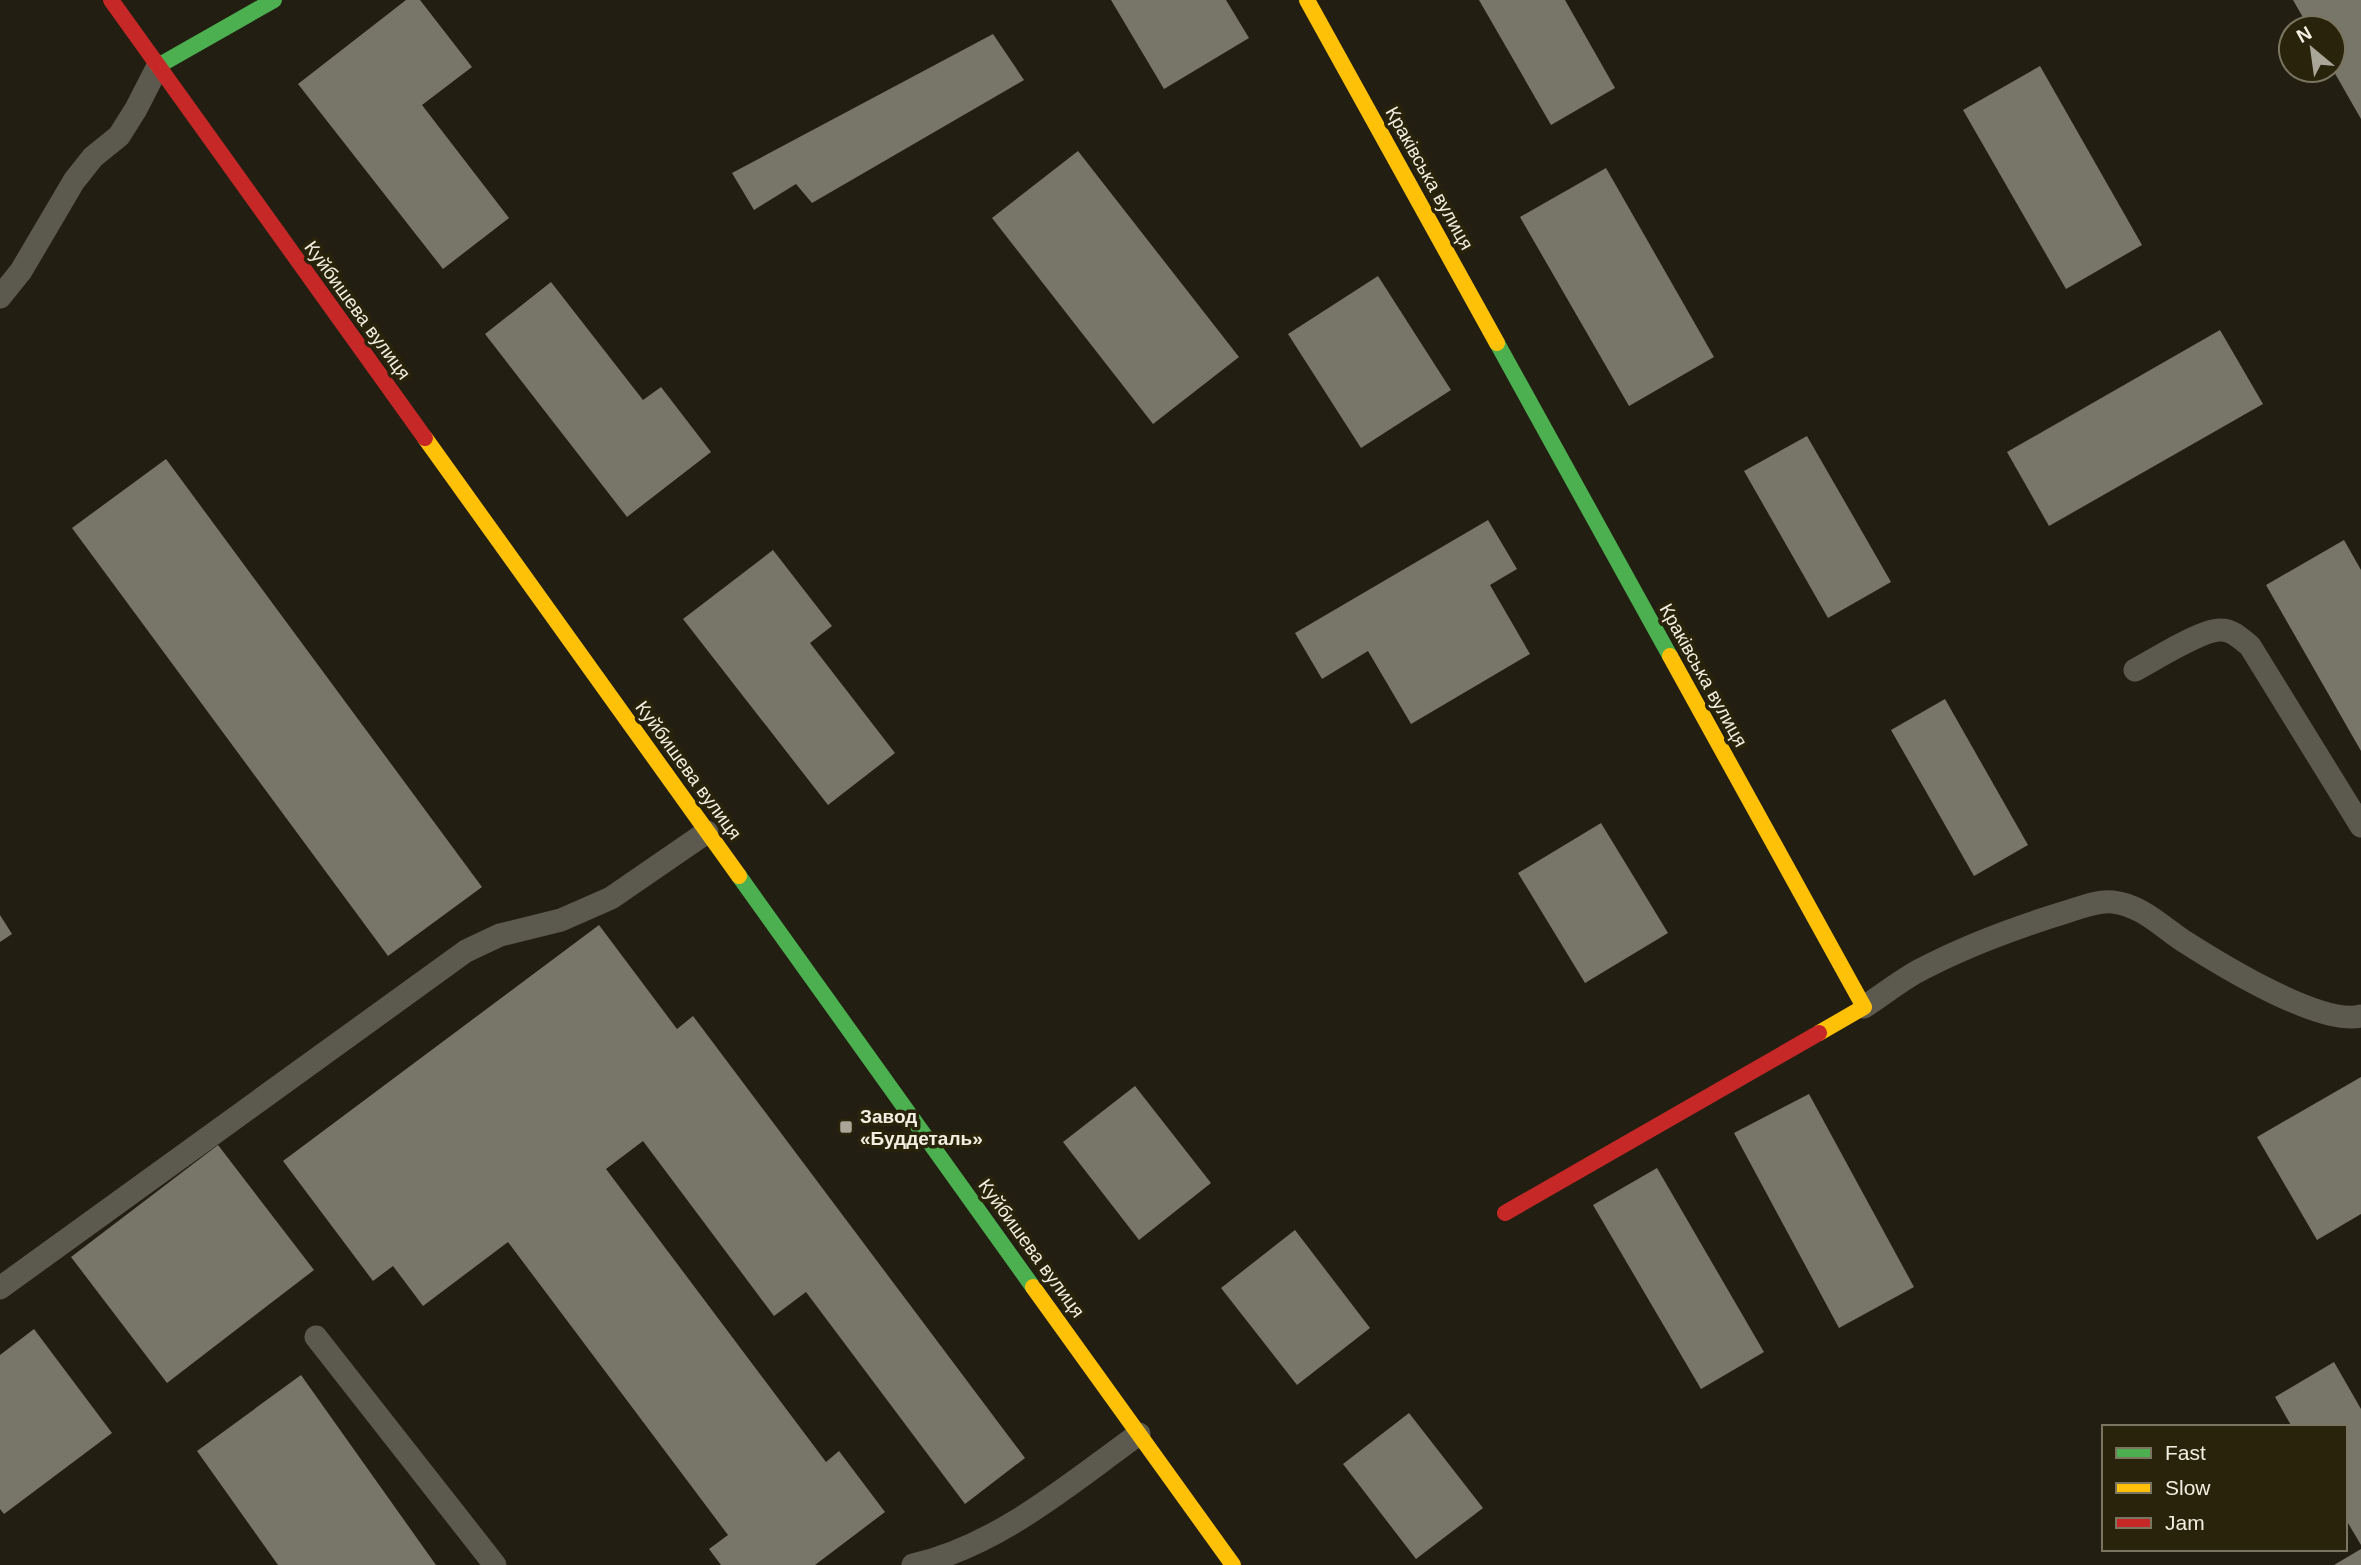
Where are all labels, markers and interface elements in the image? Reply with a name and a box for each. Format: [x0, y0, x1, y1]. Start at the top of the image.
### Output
north arrow [2277, 14, 2347, 84]
text: N [2293, 22, 2315, 47]
street label: Краківська вулиця [1382, 103, 1478, 253]
street label: Куйбишева вулиця [300, 237, 415, 384]
street label: Краківська вулиця [1656, 600, 1752, 750]
street label: Куйбишева вулиця [631, 697, 746, 844]
place label: Завод «Буддеталь» [860, 1106, 983, 1149]
marker: Завод «Буддеталь» [838, 1119, 854, 1135]
street label: Куйбишева вулиця [974, 1175, 1089, 1322]
legend [2102, 1425, 2347, 1551]
text: Fast [2165, 1441, 2206, 1464]
text: Slow [2165, 1476, 2211, 1499]
text: Jam [2165, 1511, 2205, 1534]

